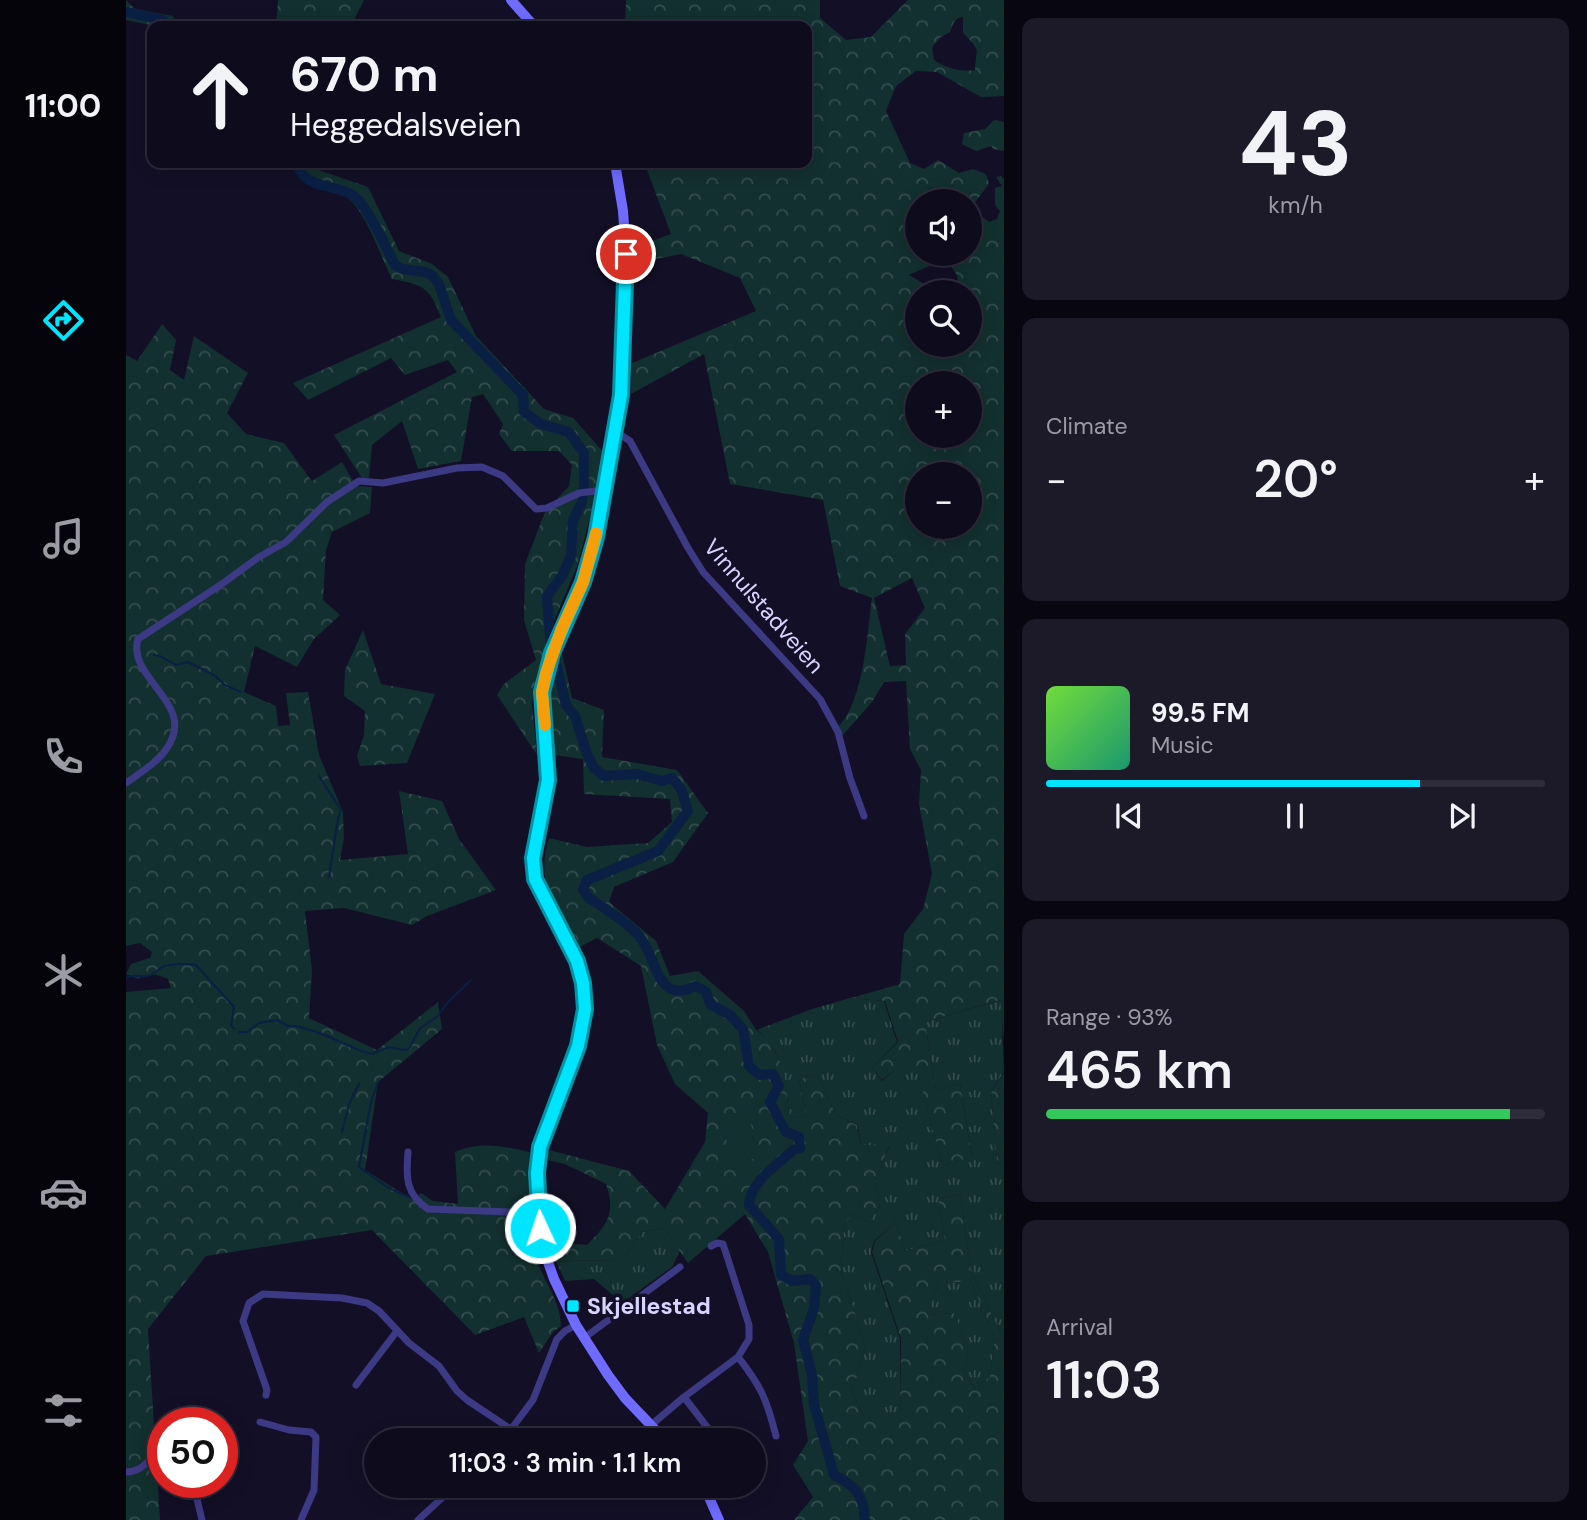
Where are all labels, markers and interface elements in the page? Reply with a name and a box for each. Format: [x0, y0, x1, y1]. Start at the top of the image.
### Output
text: 670 m [290, 42, 439, 106]
icon: ahead [175, 49, 266, 140]
text: 11:00 [25, 85, 101, 127]
text: 43 [1238, 85, 1353, 203]
text: Heggedalsveien [290, 104, 521, 146]
map controls [905, 189, 982, 539]
button: sound [905, 189, 982, 266]
text: km/h [1268, 190, 1323, 220]
pin [596, 224, 656, 284]
icon: arrive [607, 235, 645, 273]
button: search [905, 280, 982, 357]
icon: directions [39, 296, 88, 345]
button: + [905, 371, 982, 448]
text: Climate [1046, 411, 1128, 441]
text: 20° [1253, 445, 1338, 513]
text: − [1046, 455, 1067, 505]
text: + [1524, 455, 1545, 505]
button: − [905, 462, 982, 539]
icon: music [39, 514, 88, 563]
street label: Vinnulstadveien [697, 532, 831, 680]
text: 99.5 FM [1151, 696, 1250, 730]
text: Music [1151, 730, 1214, 760]
icon: phone [39, 732, 88, 781]
icon: previous [1110, 797, 1148, 835]
icon: pause [1276, 797, 1314, 835]
icon: next [1443, 797, 1481, 835]
icon: climate [39, 950, 88, 999]
text: Range · 93% [1046, 1002, 1173, 1032]
text: 465 km [1046, 1036, 1233, 1104]
icon: car [39, 1168, 88, 1217]
position arrow [503, 1191, 577, 1265]
place label: Skjellestad [587, 1291, 711, 1321]
marker: Skjellestad [565, 1298, 581, 1314]
text: Arrival [1046, 1312, 1113, 1342]
text: 11:03 [1046, 1346, 1162, 1414]
icon: filters [39, 1386, 88, 1435]
speed limit sign: 50 [147, 1407, 238, 1498]
text: 11:03 · 3 min · 1.1 km [449, 1446, 681, 1480]

